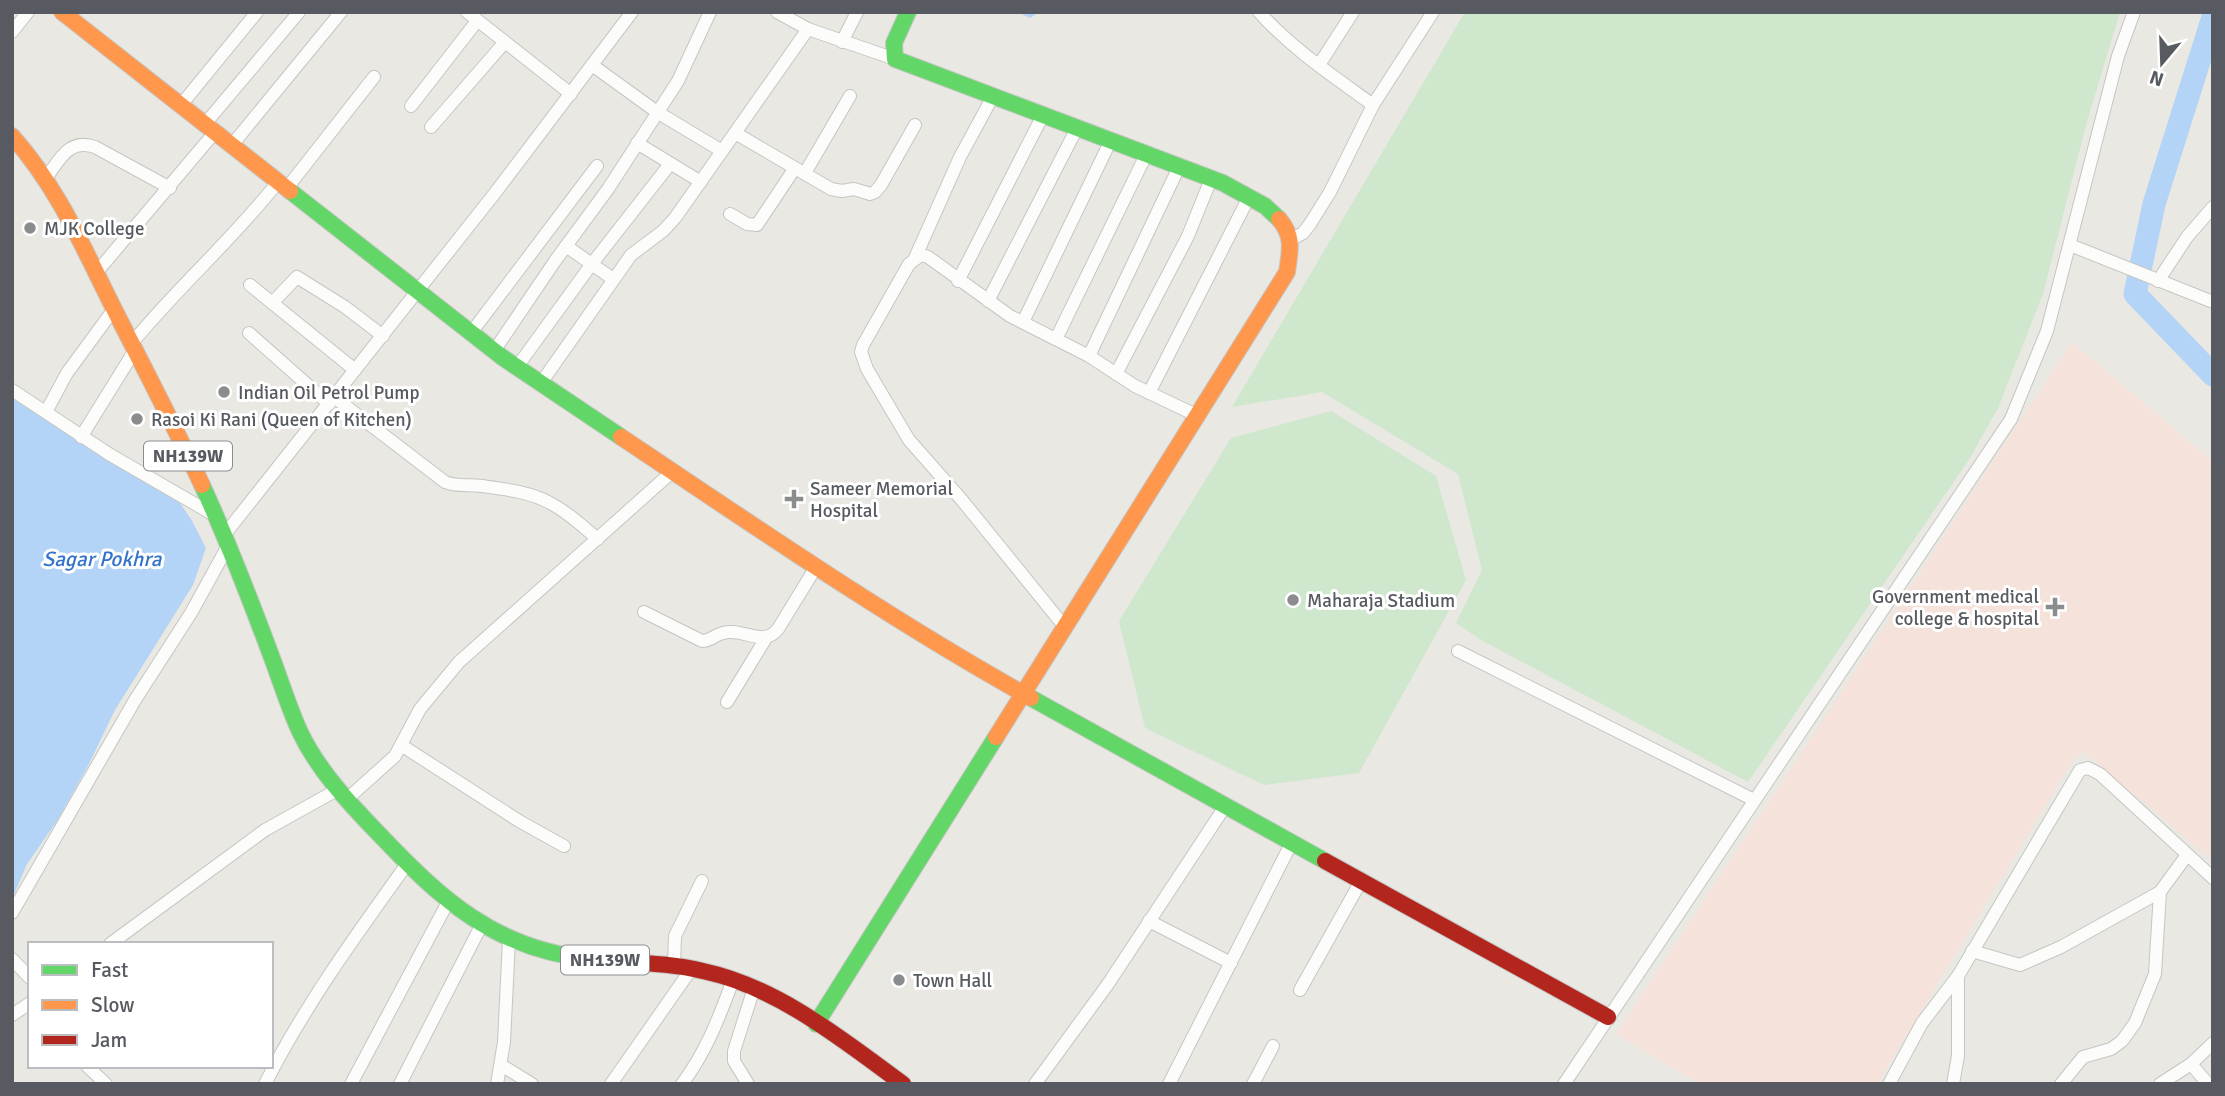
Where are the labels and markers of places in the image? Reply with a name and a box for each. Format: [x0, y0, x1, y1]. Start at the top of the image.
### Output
place label: MJK College [44, 217, 144, 241]
marker: MJK College [22, 220, 38, 236]
place label: Indian Oil Petrol Pump [238, 381, 420, 405]
marker: Indian Oil Petrol Pump [216, 384, 232, 400]
place label: Rasoi Ki Rani (Queen of Kitchen) [151, 408, 412, 432]
marker: Rasoi Ki Rani (Queen of Kitchen) [129, 411, 145, 427]
place label: Sameer Memorial Hospital [810, 477, 953, 523]
marker: Sameer Memorial Hospital [784, 489, 804, 509]
place label: Government medical college & hospital [1872, 585, 2039, 631]
place label: Maharaja Stadium [1307, 589, 1455, 613]
marker: Maharaja Stadium [1285, 592, 1301, 608]
marker: Government medical college & hospital [2045, 597, 2065, 617]
place label: Town Hall [913, 969, 992, 993]
marker: Town Hall [891, 972, 907, 988]

